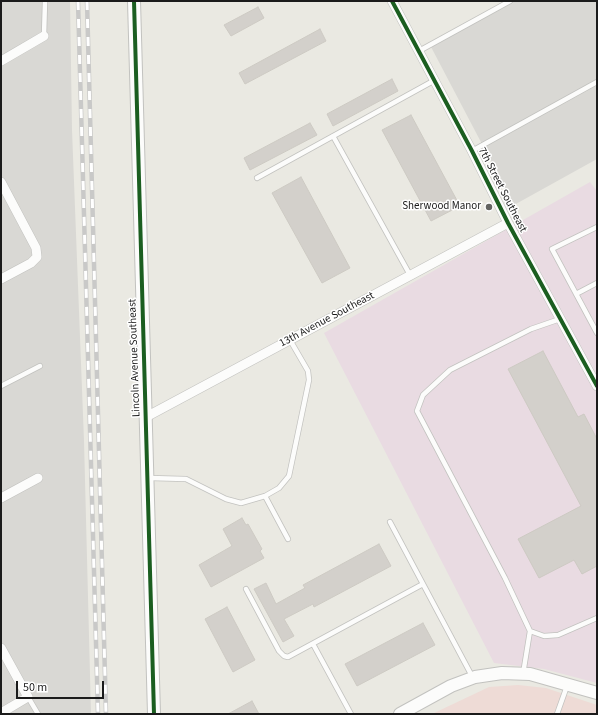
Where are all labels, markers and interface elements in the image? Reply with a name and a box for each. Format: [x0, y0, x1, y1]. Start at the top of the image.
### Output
street label: 7th Street Southeast [475, 145, 529, 235]
place label: Sherwood Manor [402, 200, 481, 214]
marker: Sherwood Manor [484, 202, 494, 212]
street label: 13th Avenue Southeast [277, 289, 377, 351]
street label: Lincoln Avenue Southeast [126, 299, 144, 417]
scale bar [18, 673, 106, 699]
text: 50 m [23, 679, 47, 696]

